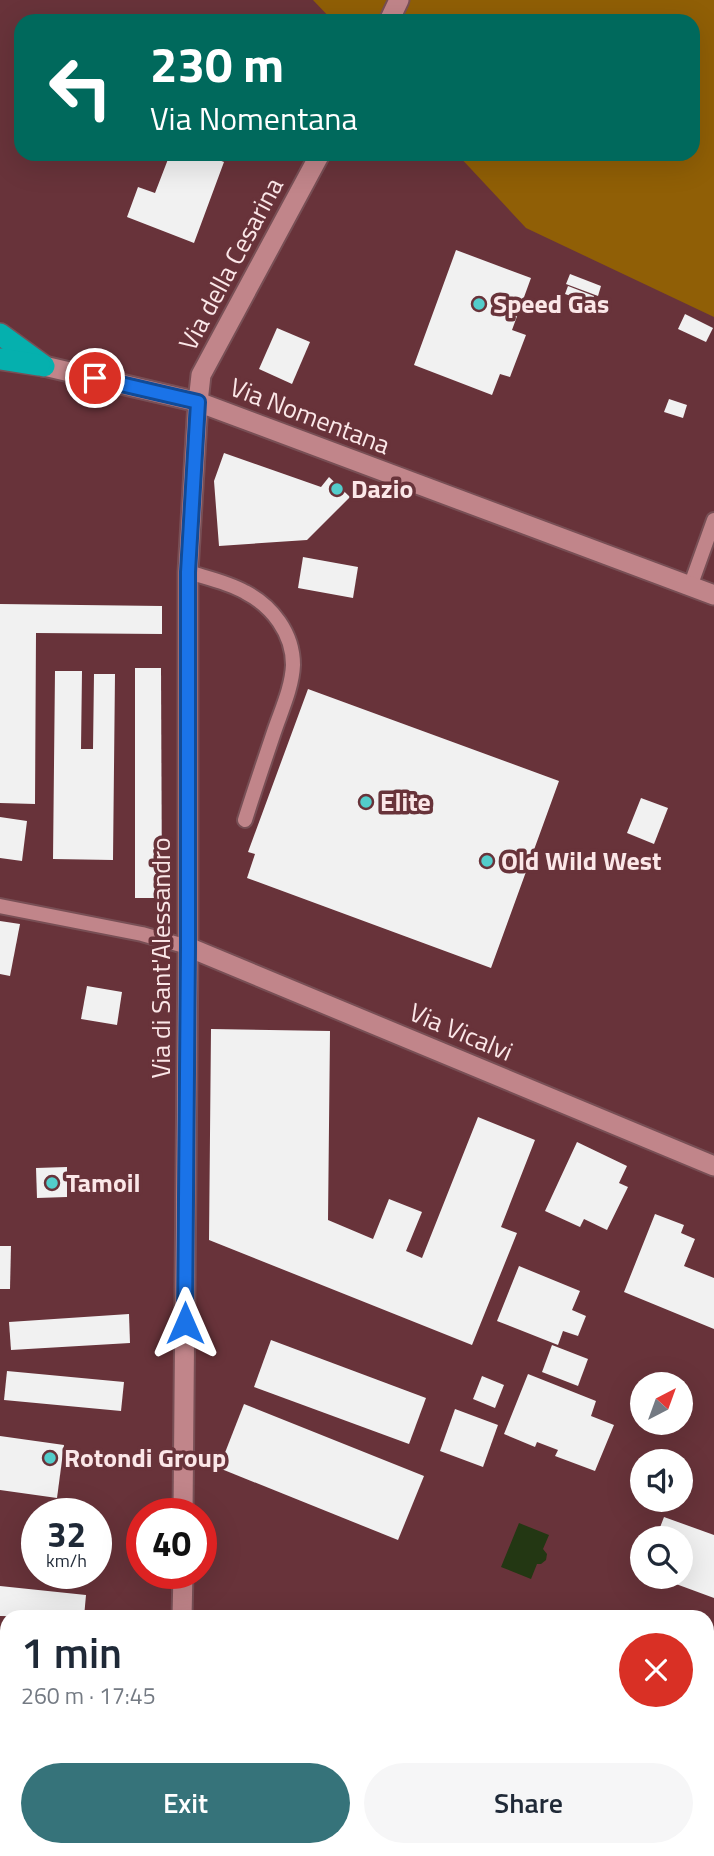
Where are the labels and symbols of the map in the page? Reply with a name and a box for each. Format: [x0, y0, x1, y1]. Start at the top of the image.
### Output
street label: Via della Cesarina [168, 170, 293, 357]
place label: Speed Gas [493, 284, 609, 323]
marker: Speed Gas [471, 296, 487, 312]
pin [65, 348, 125, 408]
street label: Via Nomentana [224, 367, 396, 464]
place label: Dazio [351, 469, 413, 508]
marker: Dazio [329, 481, 345, 497]
place label: Elite [380, 782, 431, 821]
marker: Elite [358, 794, 374, 810]
street label: Via di Sant'Alessandro [141, 837, 180, 1079]
place label: Old Wild West [501, 841, 662, 880]
marker: Old Wild West [479, 853, 495, 869]
street label: Via Vicalvi [403, 992, 519, 1071]
place label: Tamoil [66, 1163, 140, 1202]
marker: Tamoil [44, 1175, 60, 1191]
position arrow [148, 1286, 222, 1360]
north arrow [630, 1372, 693, 1435]
place label: Rotondi Group [64, 1438, 226, 1477]
marker: Rotondi Group [42, 1450, 58, 1466]
speed limit sign: 40 [126, 1498, 217, 1589]

